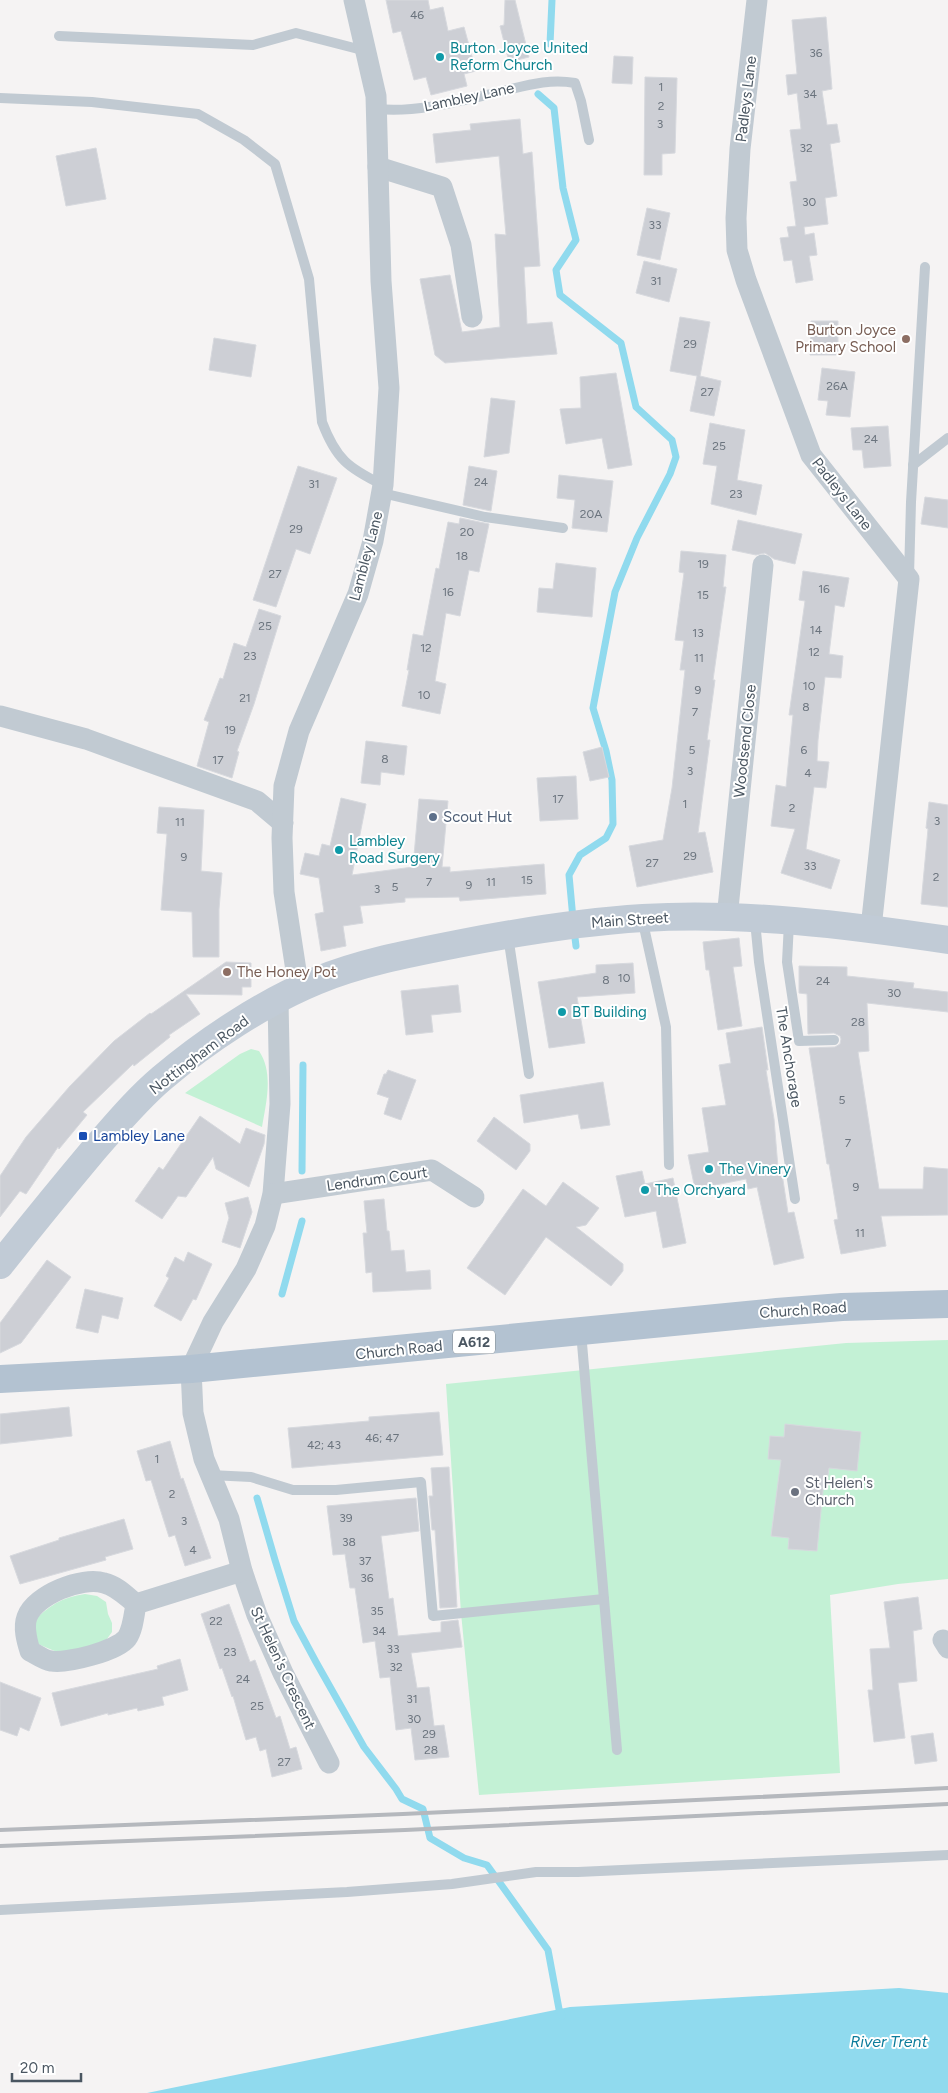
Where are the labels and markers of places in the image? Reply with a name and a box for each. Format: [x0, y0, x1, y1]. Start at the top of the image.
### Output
place label: Burton Joyce United Reform Church [450, 39, 588, 74]
marker: Burton Joyce United Reform Church [434, 51, 446, 63]
place label: Burton Joyce Primary School [795, 321, 896, 356]
marker: Burton Joyce Primary School [900, 333, 912, 345]
place label: Scout Hut [443, 808, 512, 826]
marker: Scout Hut [427, 811, 439, 823]
place label: Lambley Road Surgery [349, 832, 440, 867]
marker: Lambley Road Surgery [333, 844, 345, 856]
place label: The Honey Pot [237, 963, 337, 981]
marker: The Honey Pot [221, 966, 233, 978]
place label: BT Building [572, 1003, 647, 1021]
marker: BT Building [556, 1006, 568, 1018]
place label: Lambley Lane [93, 1127, 185, 1145]
marker: Lambley Lane [77, 1130, 89, 1142]
place label: The Vinery [719, 1160, 791, 1178]
marker: The Vinery [703, 1163, 715, 1175]
place label: The Orchyard [655, 1181, 746, 1199]
marker: The Orchyard [639, 1184, 651, 1196]
place label: St Helen's Church [805, 1474, 873, 1509]
marker: St Helen's Church [789, 1486, 801, 1498]

